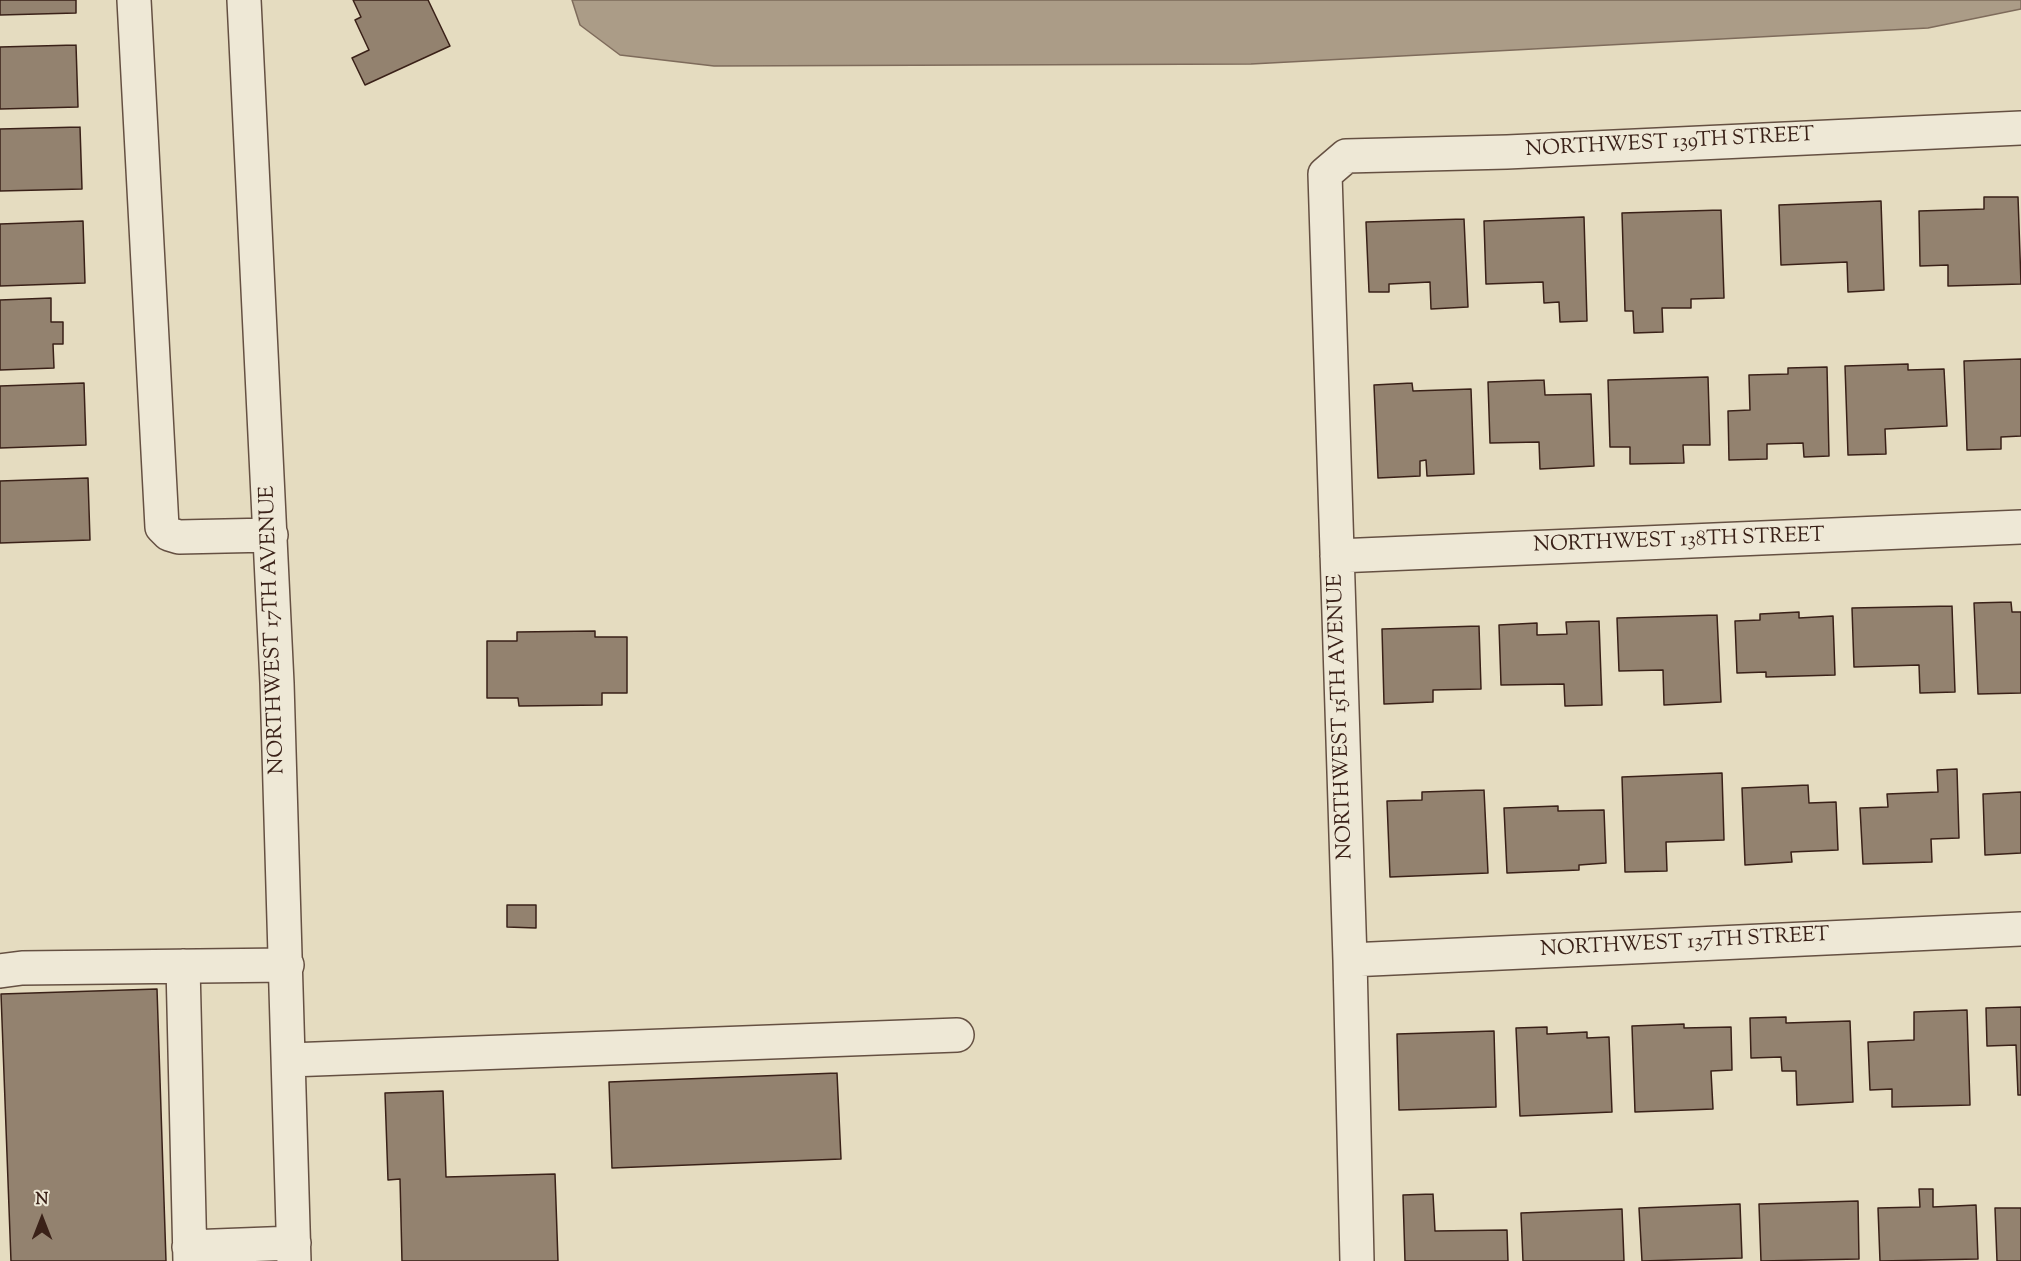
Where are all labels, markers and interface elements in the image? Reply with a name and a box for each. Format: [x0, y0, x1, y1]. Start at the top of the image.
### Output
street label: NORTHWEST 139TH STREET [1525, 124, 1815, 164]
street label: NORTHWEST 17TH AVENUE [256, 485, 292, 775]
street label: NORTHWEST 138TH STREET [1533, 524, 1825, 560]
street label: NORTHWEST 15TH AVENUE [1324, 574, 1360, 860]
street label: NORTHWEST 137TH STREET [1540, 924, 1830, 964]
north arrow [12, 1189, 72, 1249]
text: N [36, 1189, 48, 1212]

